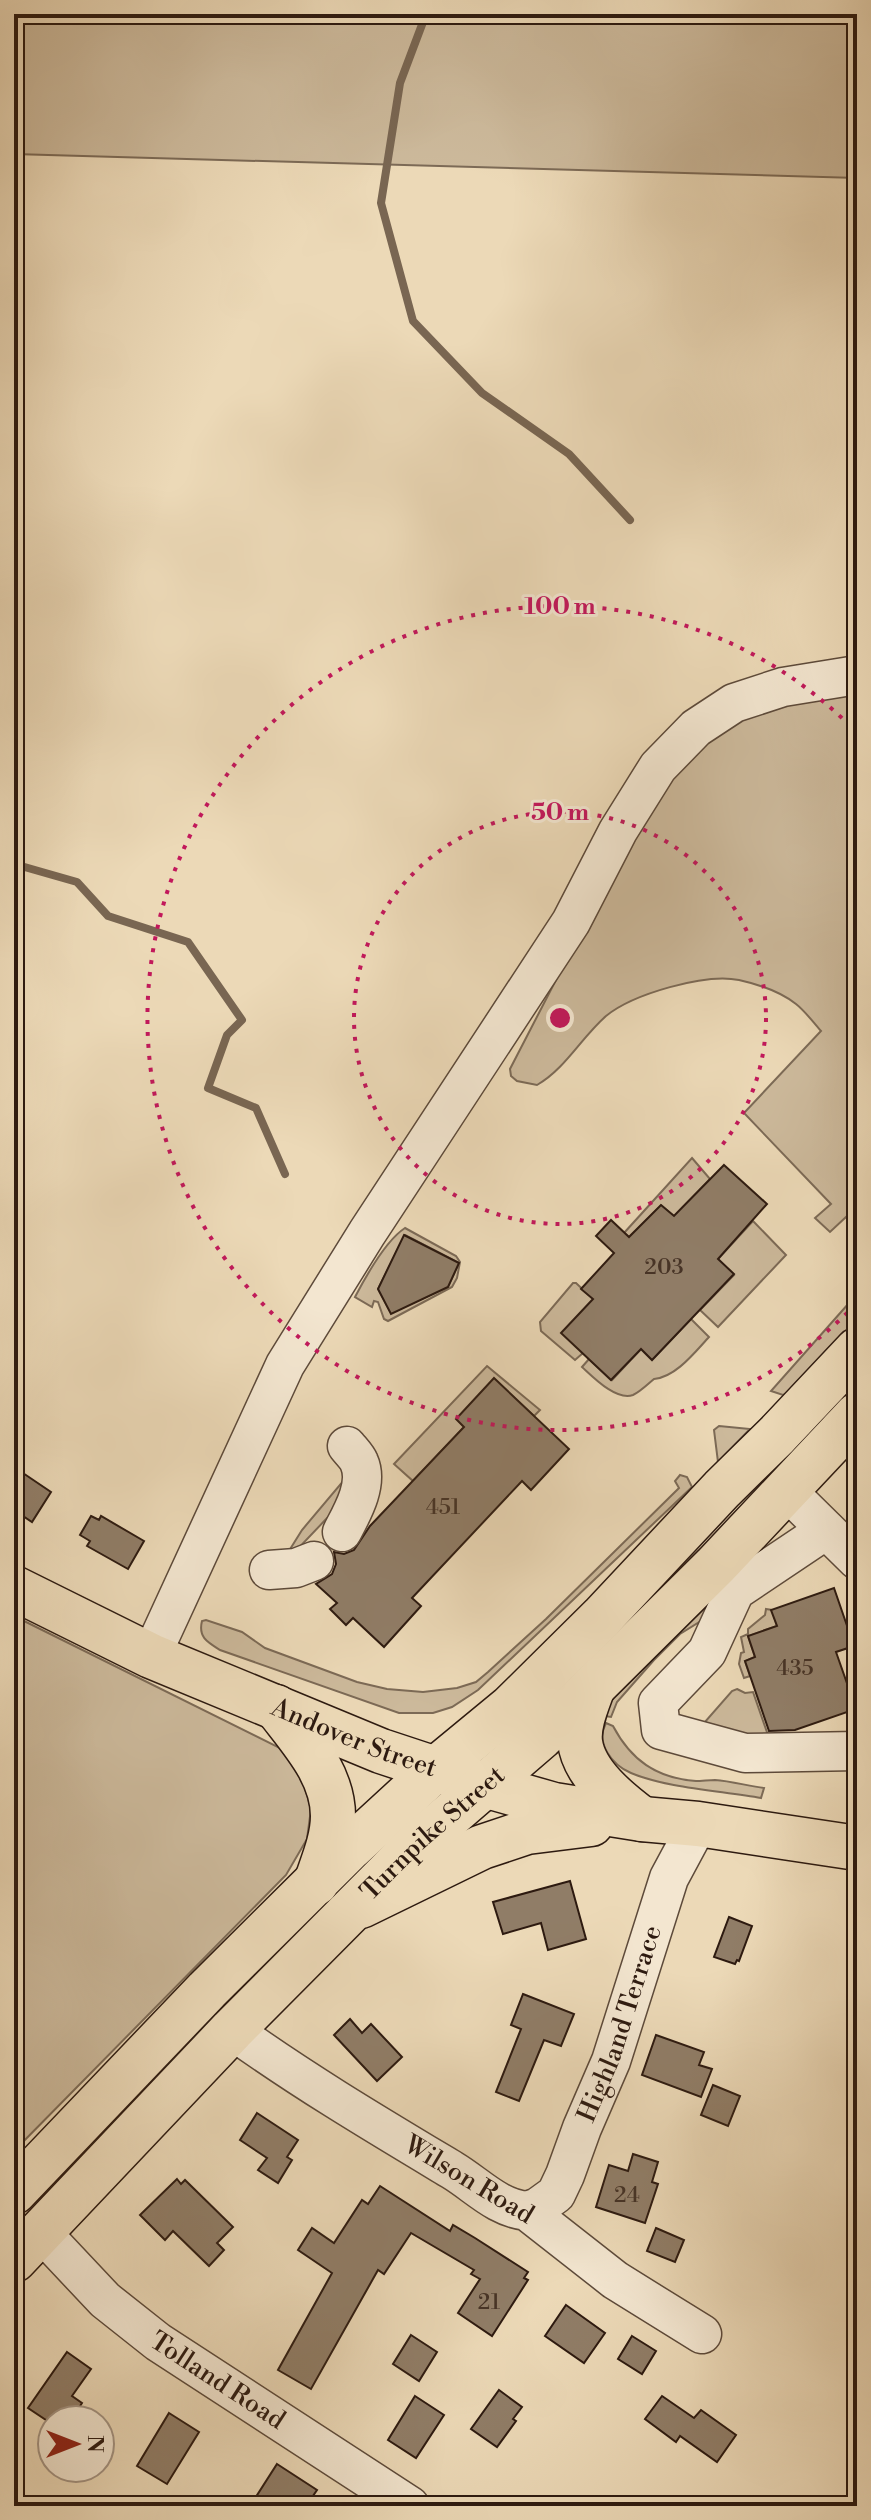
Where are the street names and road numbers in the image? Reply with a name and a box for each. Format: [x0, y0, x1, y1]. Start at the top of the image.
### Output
street label: Andover Street [265, 1691, 441, 1784]
street label: Turnpike Street [354, 1759, 511, 1907]
street label: Highland Terrace [570, 1922, 669, 2127]
street label: Wilson Road [397, 2128, 540, 2231]
street label: Tolland Road [144, 2325, 291, 2437]

